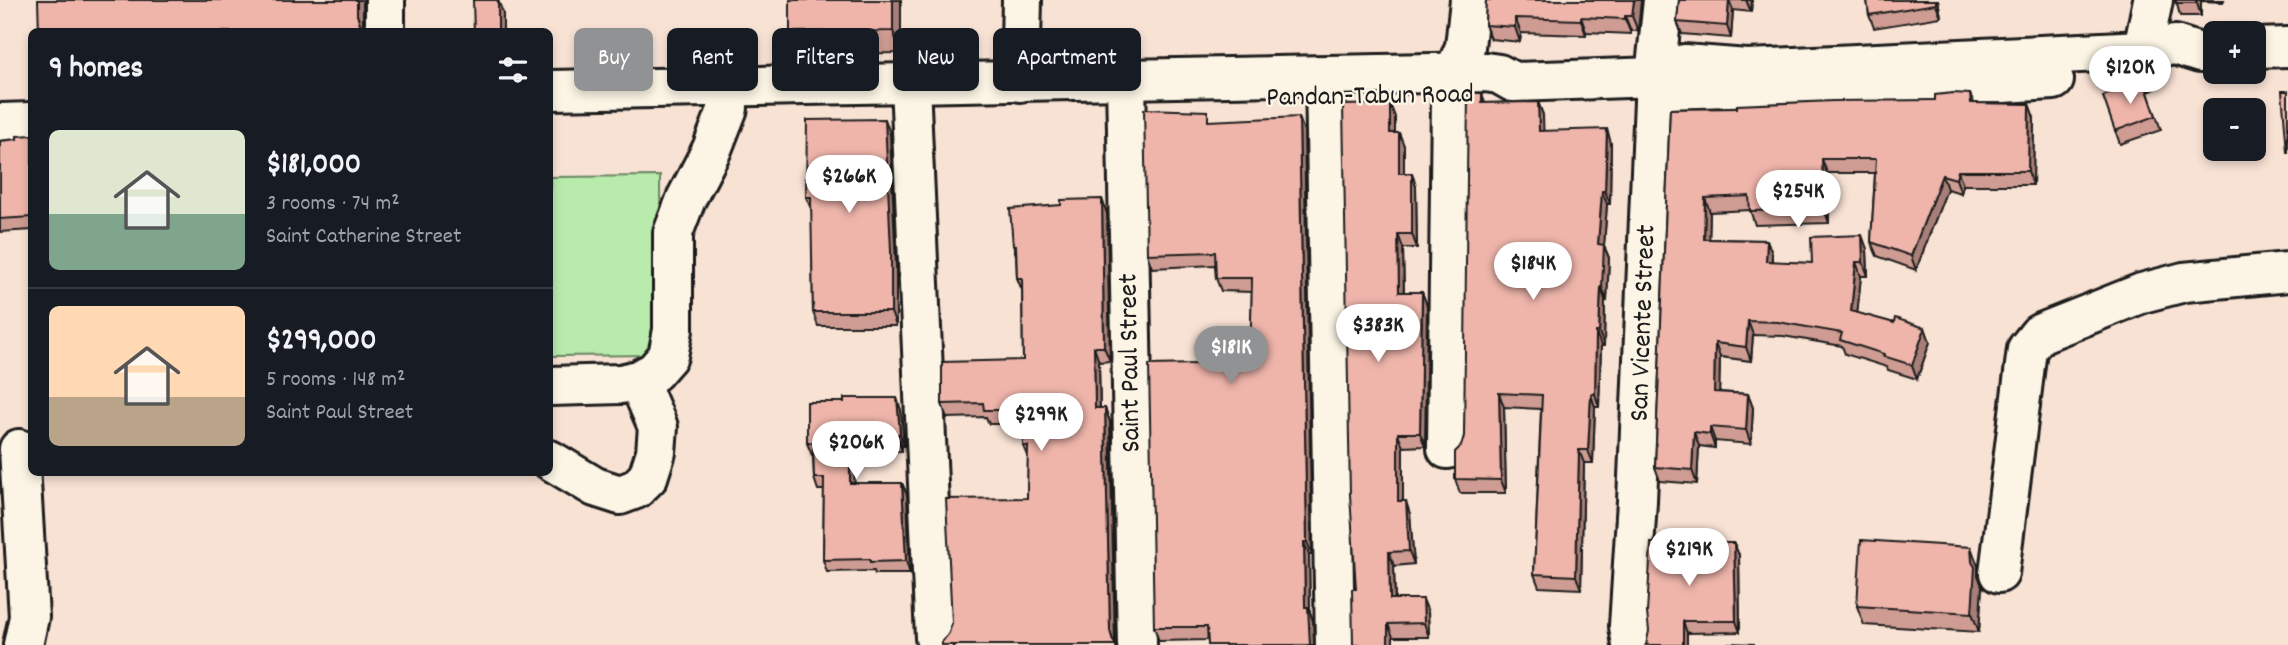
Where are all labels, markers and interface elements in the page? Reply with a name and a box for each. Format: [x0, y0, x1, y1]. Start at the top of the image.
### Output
map controls [2203, 21, 2266, 161]
button: + [2203, 21, 2266, 84]
chip: Buy [574, 28, 653, 91]
chip: Rent [667, 28, 758, 91]
chip: Filters [772, 28, 879, 91]
chip: New [893, 28, 979, 91]
chip: Apartment [993, 28, 1141, 91]
pin: $120K [2081, 46, 2179, 106]
text: 9 homes [49, 49, 143, 92]
icon: filters [494, 51, 532, 89]
text: $120K [2105, 52, 2155, 85]
street label: Pandan-Tabun Road [1266, 76, 1474, 120]
button: − [2203, 98, 2266, 161]
text: $181,000 [266, 145, 361, 188]
pin: $266K [800, 156, 898, 215]
icon: home [105, 158, 189, 242]
text: $266K [822, 161, 876, 194]
pin: $254K [1749, 170, 1847, 230]
text: $254K [1772, 176, 1824, 209]
text: 3 rooms · 74 m² [266, 188, 400, 221]
text: Saint Catherine Street [266, 221, 461, 254]
street label: San Vicente Street [1622, 224, 1668, 422]
pin: $184K [1484, 243, 1582, 302]
text: $184K [1510, 248, 1556, 281]
street label: Saint Paul Street [1110, 273, 1154, 453]
pin: $383K [1329, 304, 1427, 364]
text: $383K [1352, 310, 1404, 343]
text: $299,000 [266, 321, 377, 364]
pin: $181K [1182, 326, 1280, 386]
text: $181K [1210, 332, 1252, 365]
icon: home [105, 334, 189, 418]
text: 5 rooms · 148 m² [266, 364, 405, 397]
pin: $299K [992, 393, 1090, 453]
text: Saint Paul Street [266, 397, 413, 430]
text: $299K [1014, 399, 1068, 432]
pin: $206K [807, 421, 905, 481]
text: $206K [828, 427, 884, 460]
pin: $219K [1640, 528, 1738, 588]
text: $219K [1665, 534, 1713, 567]

